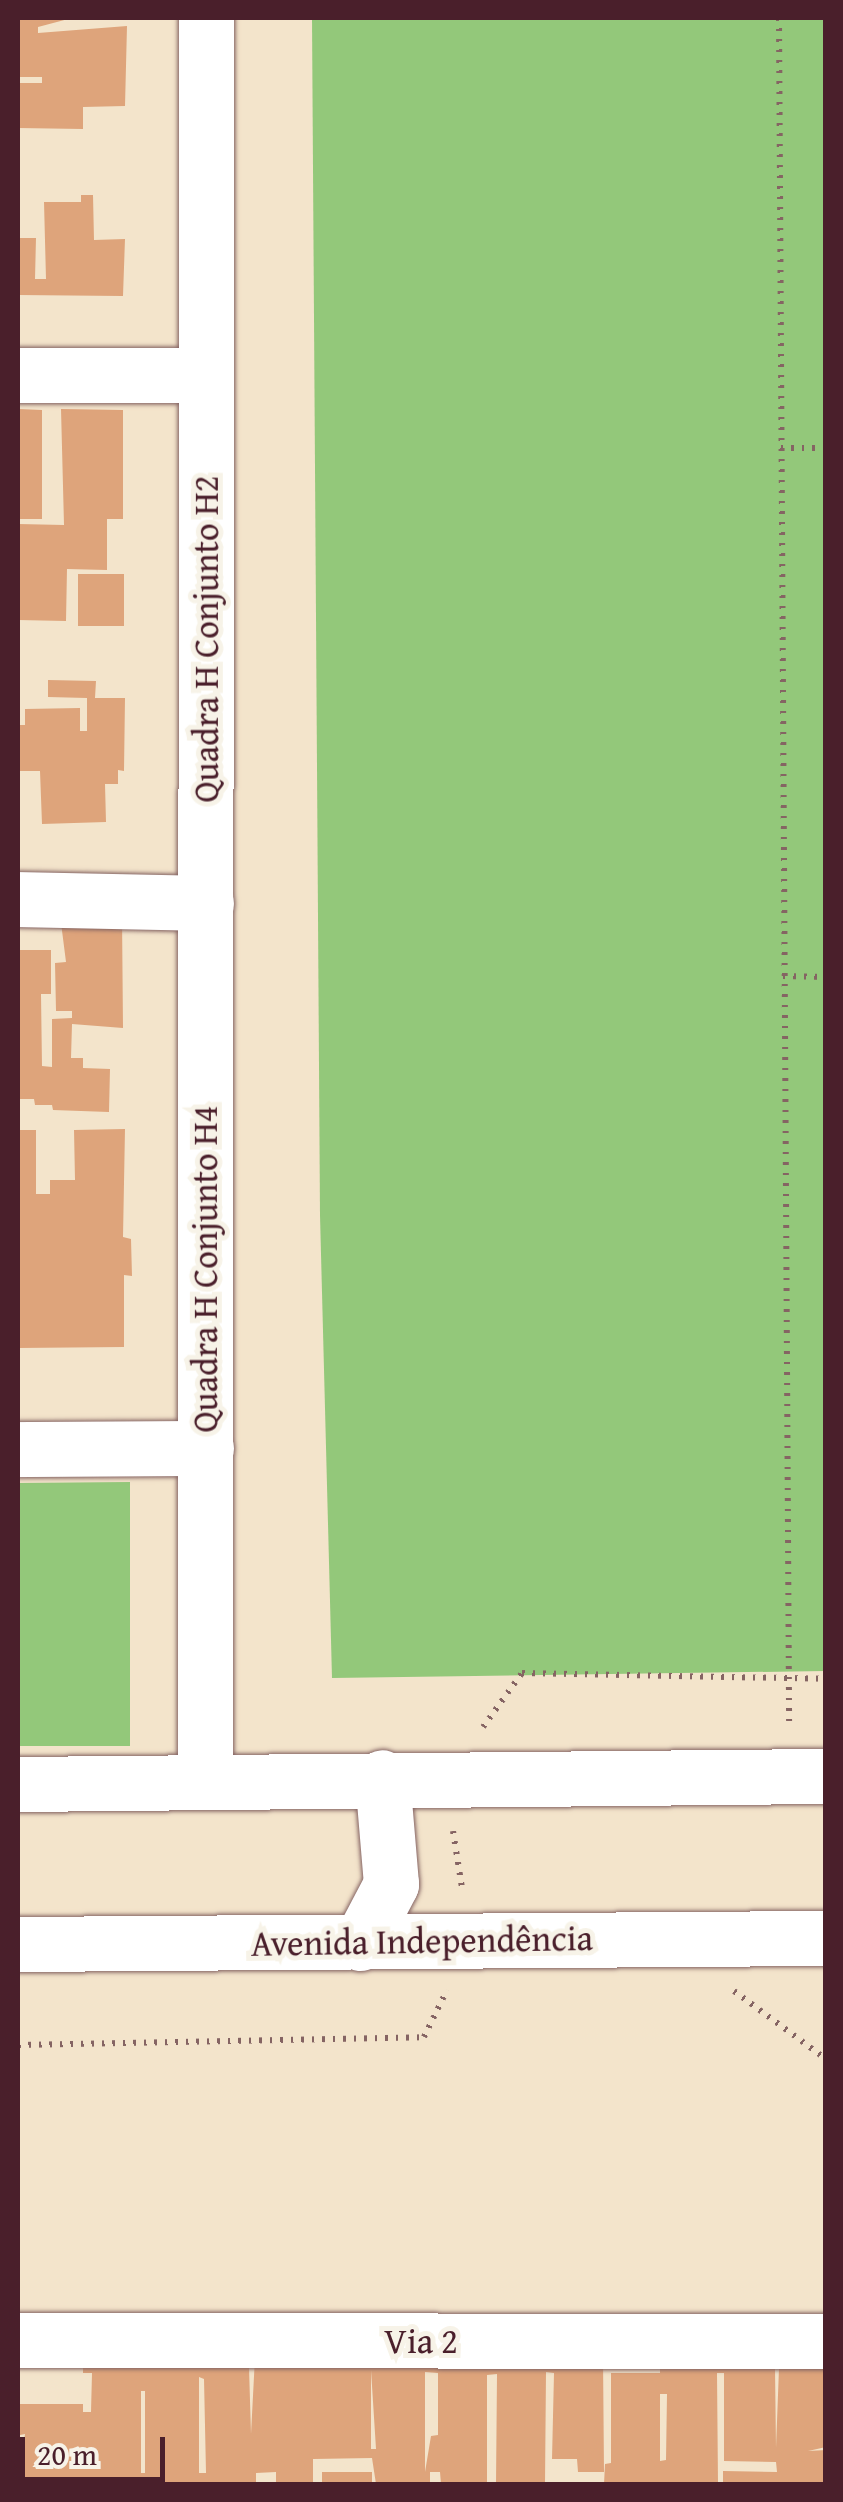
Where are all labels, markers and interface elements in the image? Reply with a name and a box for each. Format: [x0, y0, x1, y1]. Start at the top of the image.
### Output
street label: Quadra H Conjunto H2 [185, 475, 227, 803]
street label: Quadra H Conjunto H4 [184, 1105, 226, 1433]
street label: Avenida Independência [251, 1917, 593, 1965]
street label: Via 2 [384, 2320, 458, 2362]
scale bar [25, 2417, 170, 2479]
text: 20 m [37, 2432, 97, 2476]

